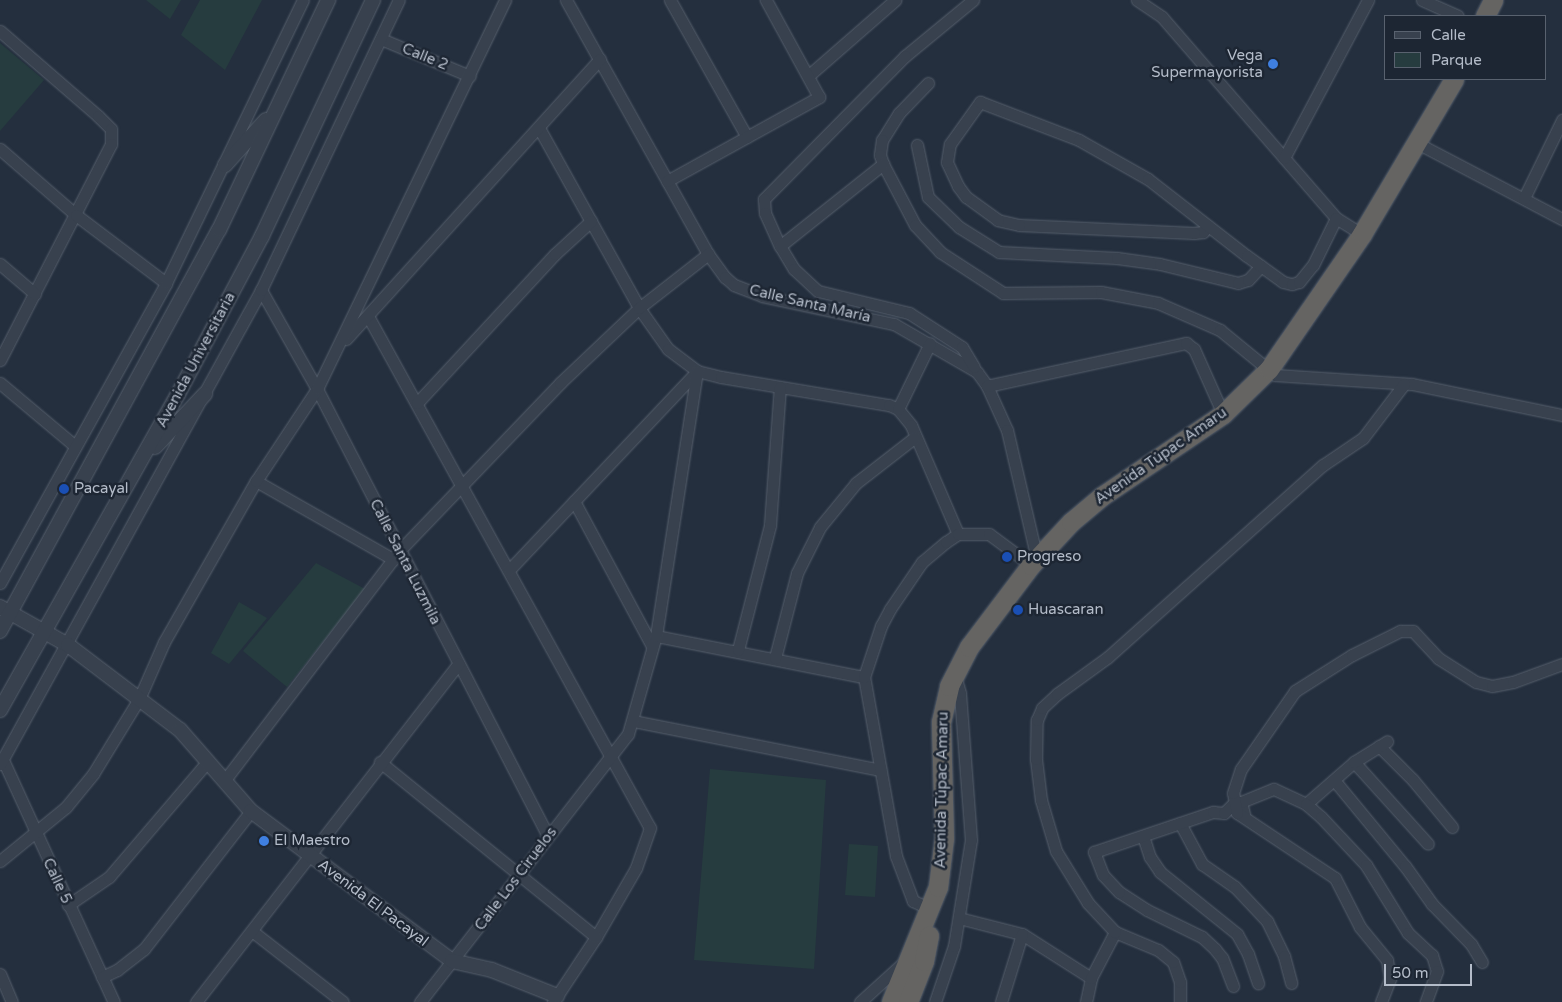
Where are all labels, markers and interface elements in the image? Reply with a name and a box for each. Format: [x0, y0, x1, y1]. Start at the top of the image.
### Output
legend [1384, 15, 1547, 80]
text: Calle [1431, 26, 1466, 44]
street label: Calle 2 [399, 40, 451, 74]
place label: Vega Supermayorista [1151, 46, 1263, 81]
text: Parque [1431, 51, 1482, 69]
marker: Vega Supermayorista [1267, 58, 1279, 70]
street label: Calle Santa María [747, 281, 873, 327]
street label: Avenida Universitaria [153, 289, 239, 431]
street label: Avenida Túpac Amaru [1092, 404, 1230, 508]
place label: Pacayal [74, 480, 129, 498]
marker: Pacayal [58, 483, 70, 495]
street label: Calle Santa Luzmila [366, 496, 444, 628]
place label: Progreso [1017, 548, 1081, 566]
marker: Progreso [1001, 551, 1013, 563]
place label: Huascaran [1028, 601, 1104, 619]
marker: Huascaran [1012, 604, 1024, 616]
street label: Avenida Túpac Amaru [932, 711, 952, 869]
street label: Calle Los Ciruelos [471, 824, 561, 934]
place label: El Maestro [274, 832, 350, 850]
marker: El Maestro [258, 835, 270, 847]
street label: Calle 5 [39, 855, 75, 907]
street label: Avenida El Pacayal [314, 856, 432, 950]
scale bar [1387, 954, 1474, 986]
text: 50 m [1392, 964, 1429, 982]

